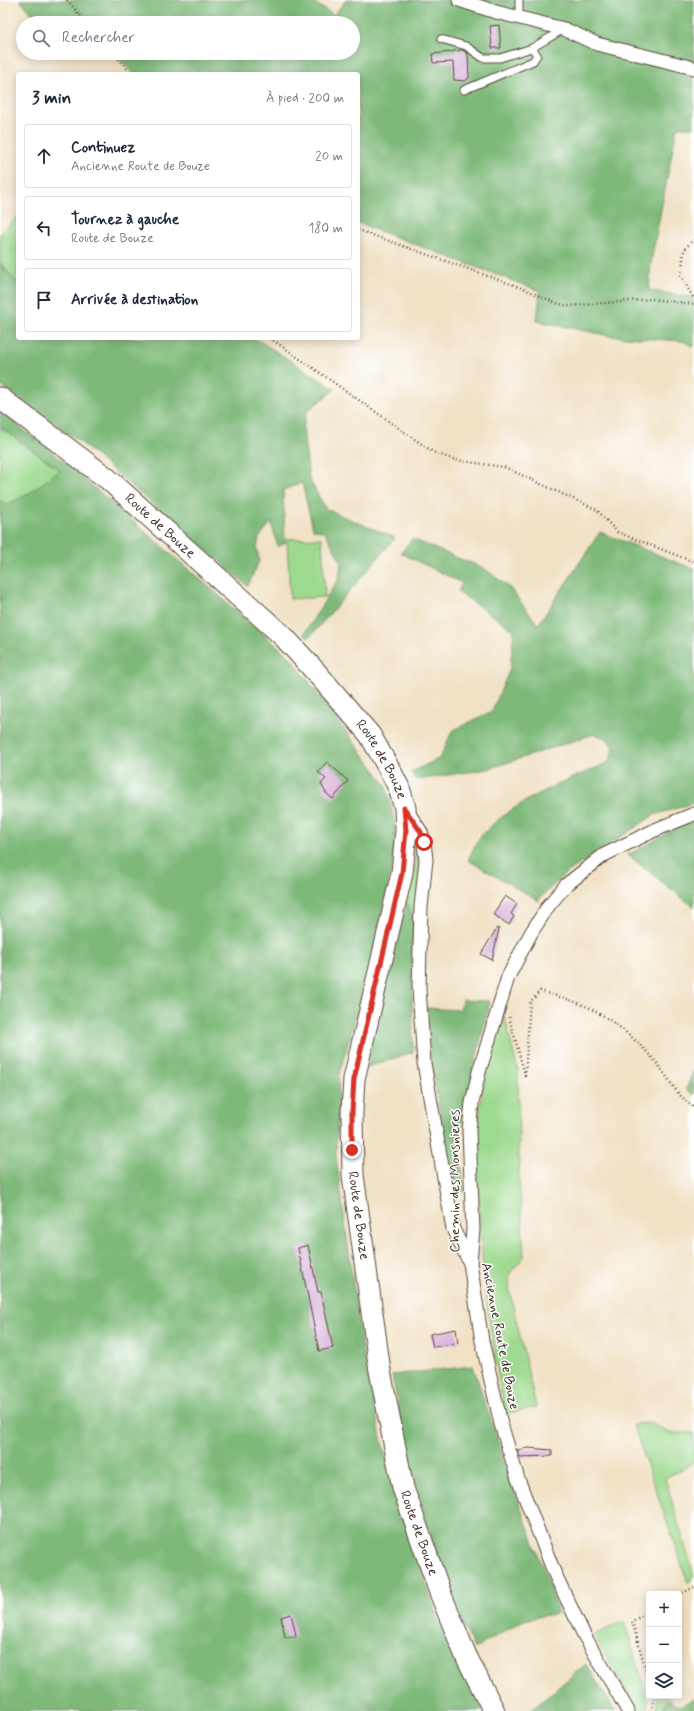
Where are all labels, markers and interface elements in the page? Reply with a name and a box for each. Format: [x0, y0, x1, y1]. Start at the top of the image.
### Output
search box [16, 16, 360, 60]
icon: search [30, 27, 52, 49]
text: Rechercher [62, 28, 135, 48]
text: 3 min [32, 87, 71, 109]
text: À pied · 200 m [266, 90, 344, 107]
text: Continuez [71, 138, 135, 158]
icon: ahead [33, 145, 55, 167]
text: 20 m [315, 148, 343, 165]
text: Ancienne Route de Bouze [71, 158, 210, 175]
text: Tournez à gauche [71, 210, 179, 230]
icon: left [33, 217, 55, 239]
text: 180 m [308, 220, 343, 237]
text: Route de Bouze [71, 230, 154, 247]
icon: arrive [33, 289, 55, 311]
text: Arrivée à destination [71, 290, 198, 310]
street label: Route de Bouze [121, 489, 199, 562]
street label: Route de Bouze [352, 716, 411, 801]
route start [415, 833, 433, 851]
street label: Chemin des Monsnieres [446, 1109, 464, 1252]
route end [343, 1141, 361, 1159]
street label: Route de Bouze [344, 1170, 374, 1261]
street label: Ancienne Route de Bouze [477, 1261, 523, 1411]
street label: Route de Bouze [396, 1488, 442, 1578]
map controls [646, 1591, 682, 1699]
button: + [646, 1591, 682, 1627]
button: − [646, 1627, 682, 1663]
button: layers [646, 1663, 682, 1699]

